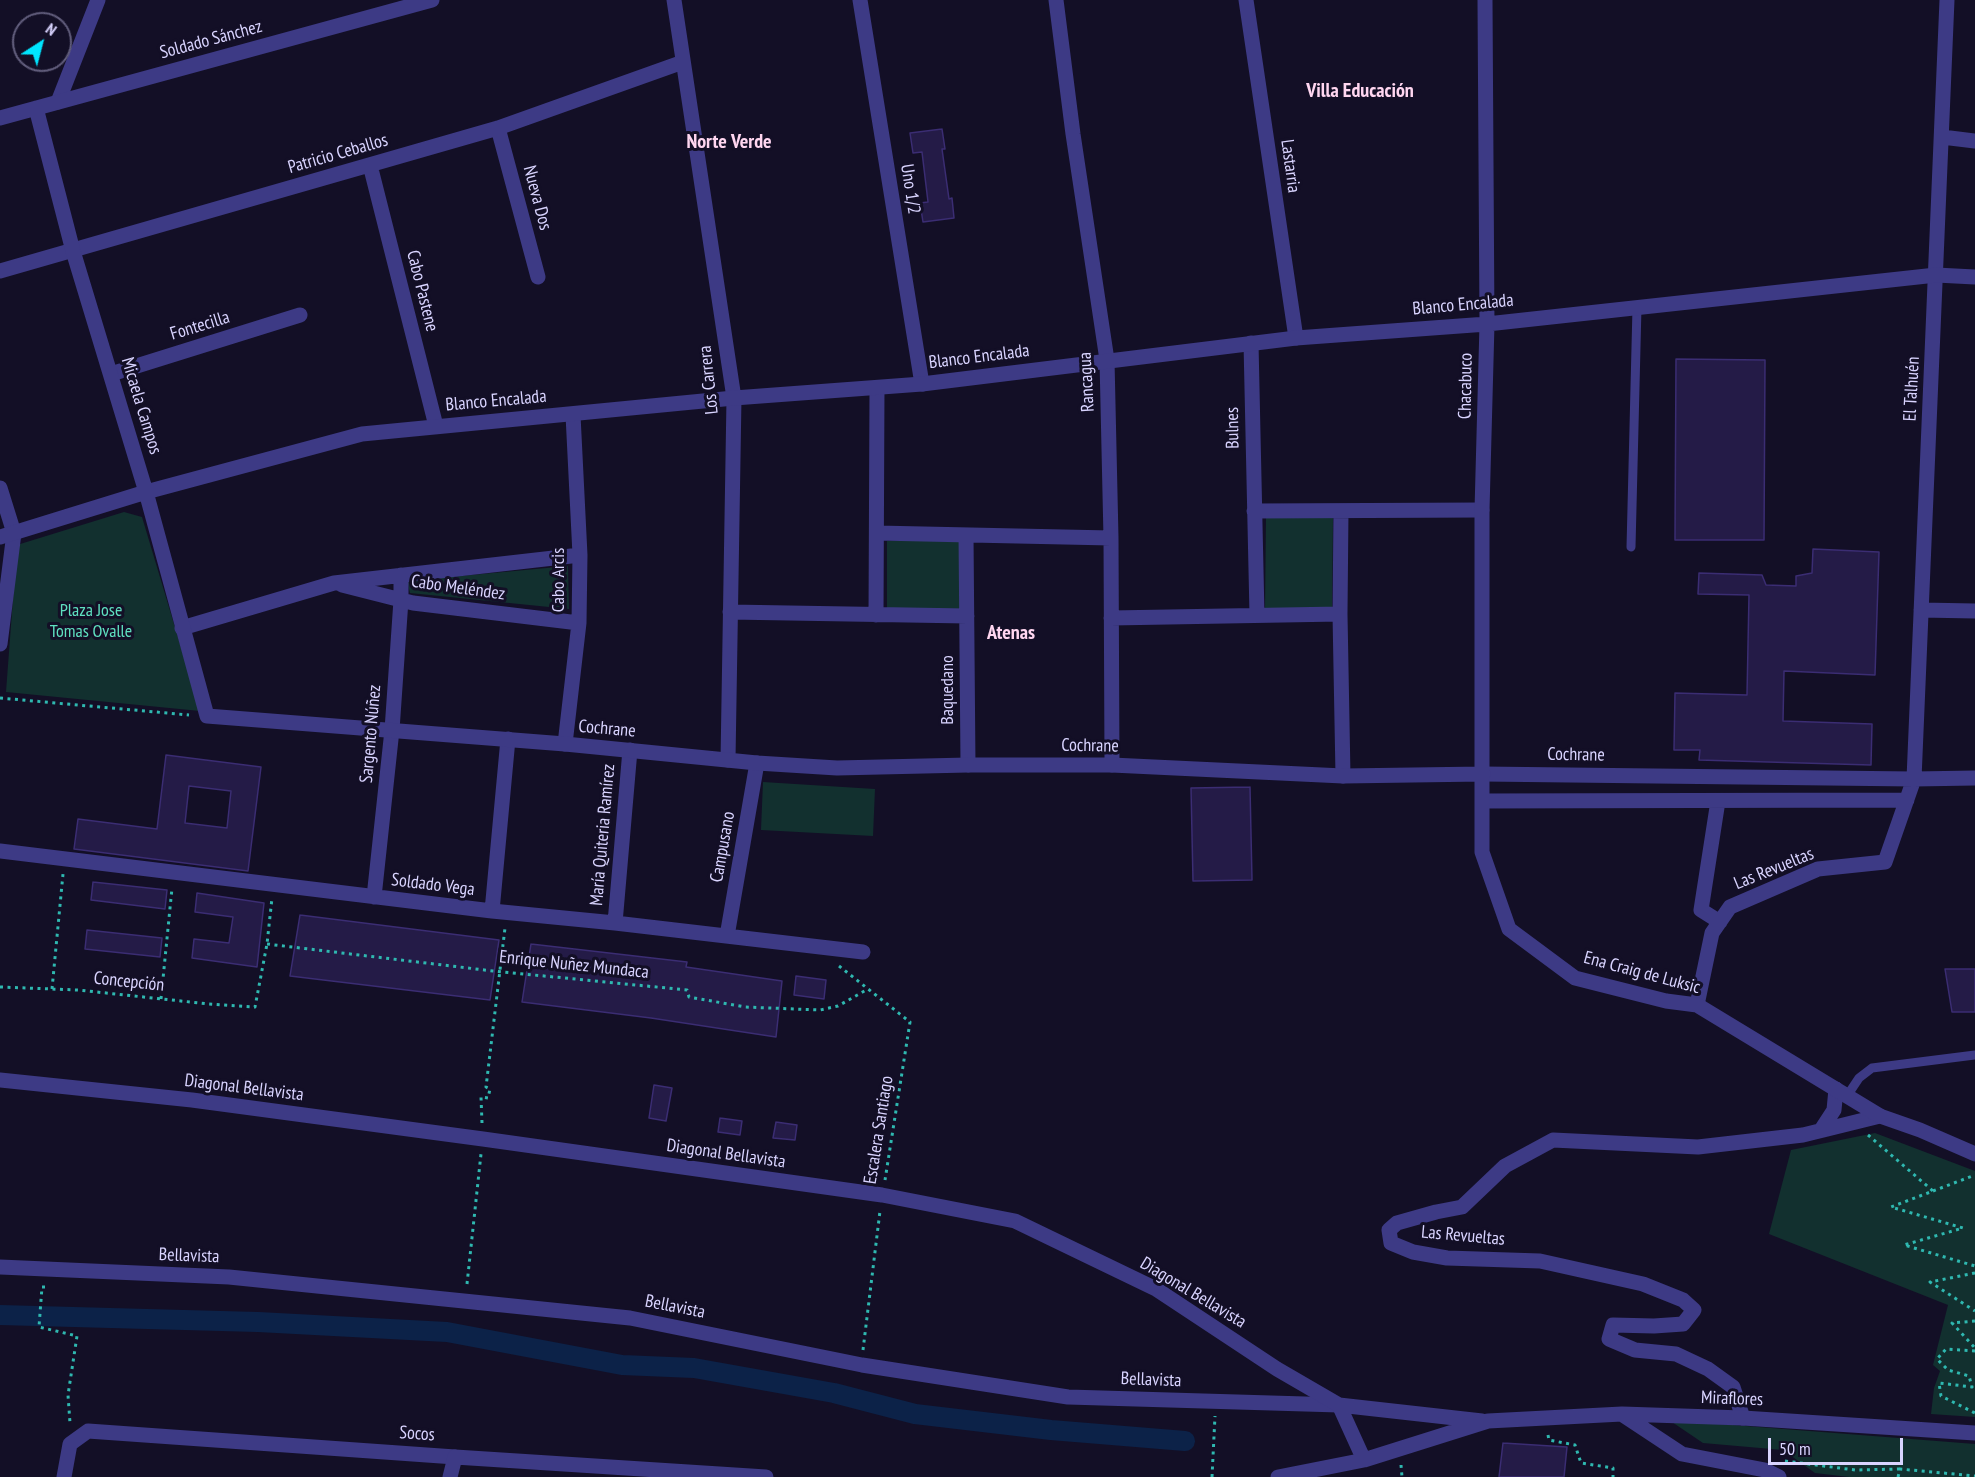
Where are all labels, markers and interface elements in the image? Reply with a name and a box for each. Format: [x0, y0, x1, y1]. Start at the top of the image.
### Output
north arrow [12, 12, 72, 72]
street label: Soldado Sánchez [158, 16, 264, 64]
text: N [42, 18, 61, 40]
district label: Villa Educación [1306, 79, 1414, 103]
street label: Patricio Ceballos [286, 129, 390, 179]
district label: Norte Verde [686, 130, 772, 154]
street label: Lastarria [1276, 138, 1304, 194]
street label: Uno 1/2 [895, 162, 925, 216]
street label: Nueva Dos [518, 163, 556, 233]
street label: Cabo Pastene [401, 248, 443, 334]
street label: Blanco Encalada [1412, 290, 1514, 320]
street label: Fontecilla [168, 307, 232, 345]
street label: Blanco Encalada [928, 340, 1030, 374]
street label: Los Carrera [695, 345, 723, 415]
street label: Rancagua [1075, 351, 1099, 413]
street label: Chacabuco [1455, 353, 1477, 419]
street label: Micaela Campos [116, 355, 166, 457]
street label: El Talhuén [1900, 356, 1924, 422]
street label: Blanco Encalada [445, 386, 547, 416]
street label: Bulnes [1222, 407, 1244, 449]
street label: Cabo Arcis [548, 548, 570, 612]
street label: Cabo Meléndez [410, 571, 506, 605]
park label: Plaza Jose Tomas Ovalle [50, 600, 132, 642]
district label: Atenas [987, 621, 1035, 645]
street label: Baquedano [937, 655, 959, 725]
street label: Sargento Núñez [356, 684, 386, 784]
street label: Cochrane [578, 716, 636, 742]
street label: Cochrane [1061, 735, 1119, 757]
street label: Cochrane [1547, 744, 1605, 766]
street label: María Quiteria Ramírez [586, 763, 620, 907]
street label: Campusano [706, 810, 740, 884]
street label: Las Revueltas [1731, 843, 1817, 895]
street label: Soldado Vega [390, 869, 476, 901]
street label: Enrique Nuñez Mundaca [498, 946, 650, 984]
street label: Ena Craig de Luksic [1581, 947, 1703, 999]
street label: Concepción [93, 968, 165, 996]
street label: Diagonal Bellavista [183, 1070, 305, 1106]
street label: Escalera Santiago [860, 1074, 898, 1186]
street label: Diagonal Bellavista [665, 1135, 787, 1173]
street label: Las Revueltas [1420, 1222, 1506, 1250]
street label: Bellavista [158, 1244, 220, 1268]
street label: Diagonal Bellavista [1136, 1253, 1250, 1333]
street label: Bellavista [643, 1291, 707, 1323]
street label: Bellavista [1120, 1368, 1182, 1392]
street label: Miraflores [1701, 1387, 1763, 1411]
street label: Socos [399, 1422, 435, 1446]
scale bar [1771, 1426, 1906, 1464]
text: 50 m [1779, 1437, 1811, 1460]

